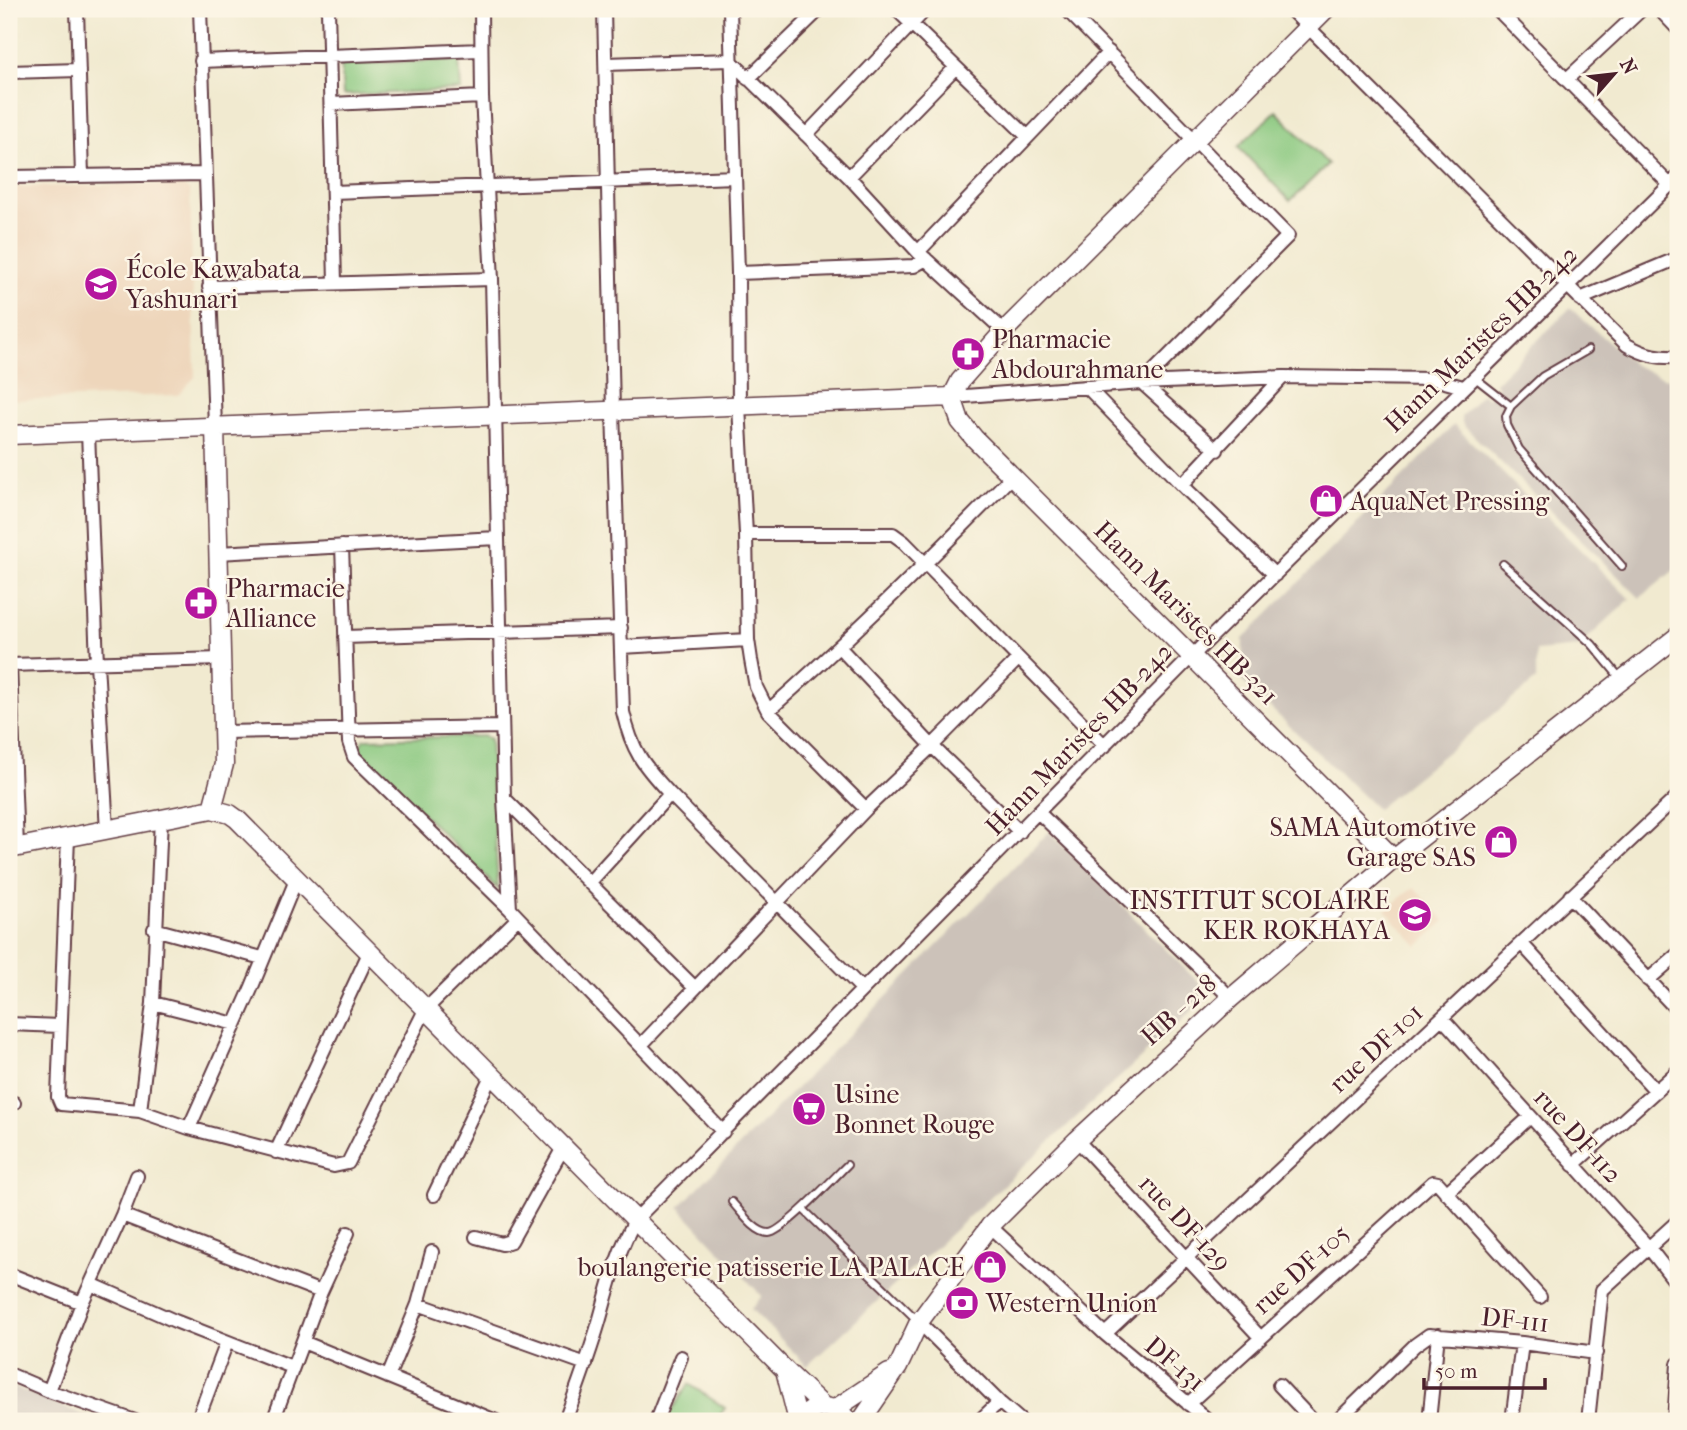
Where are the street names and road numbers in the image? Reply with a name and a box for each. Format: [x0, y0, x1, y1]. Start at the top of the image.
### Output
street label: Hann Maristes HB-242 [1378, 239, 1584, 439]
street label: Hann Maristes HB-321 [1088, 515, 1284, 711]
street label: Hann Maristes HB-242 [979, 636, 1179, 842]
street label: HB - 218 [1135, 968, 1223, 1052]
street label: rue DF-101 [1323, 997, 1429, 1099]
street label: rue DF-112 [1528, 1082, 1628, 1190]
street label: rue DF-129 [1133, 1168, 1237, 1278]
street label: rue DF-105 [1246, 1218, 1356, 1320]
street label: DF-111 [1480, 1301, 1550, 1339]
street label: DF-131 [1138, 1330, 1212, 1398]

